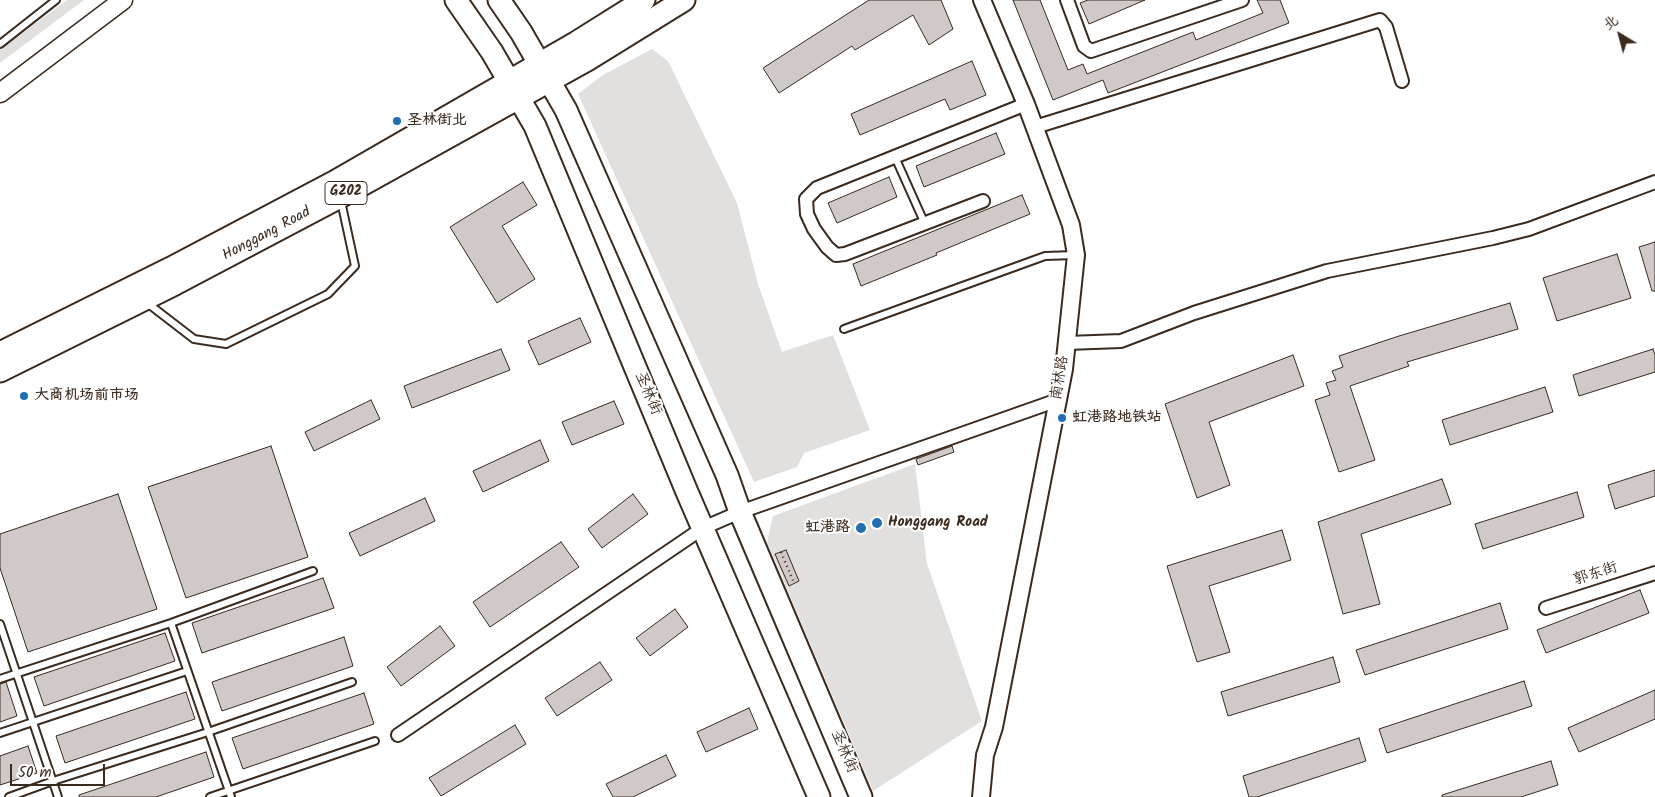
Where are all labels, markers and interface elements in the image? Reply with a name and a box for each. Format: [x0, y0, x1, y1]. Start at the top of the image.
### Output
north arrow [1595, 10, 1645, 60]
text: 北 [1599, 10, 1623, 36]
place label: 圣林街北 [407, 112, 467, 130]
marker: 圣林街北 [391, 115, 403, 127]
road number: G202 [325, 182, 367, 204]
street label: Honggang Road [220, 204, 314, 266]
street label: 南林路 [1049, 354, 1073, 402]
street label: 圣林街 [630, 370, 664, 418]
place label: 大商机场前市场 [34, 387, 139, 405]
marker: 大商机场前市场 [18, 390, 30, 402]
place label: 虹港路地铁站 [1072, 409, 1162, 427]
marker: 虹港路地铁站 [1056, 412, 1068, 424]
place label: Honggang Road [888, 514, 988, 532]
marker: Honggang Road [870, 516, 884, 530]
place label: 虹港路 [805, 519, 850, 537]
marker: 虹港路 [854, 521, 868, 535]
street label: 郭东街 [1572, 559, 1620, 591]
street label: 圣林街 [826, 728, 860, 776]
scale bar [12, 754, 108, 786]
text: 50 m [18, 761, 52, 785]

